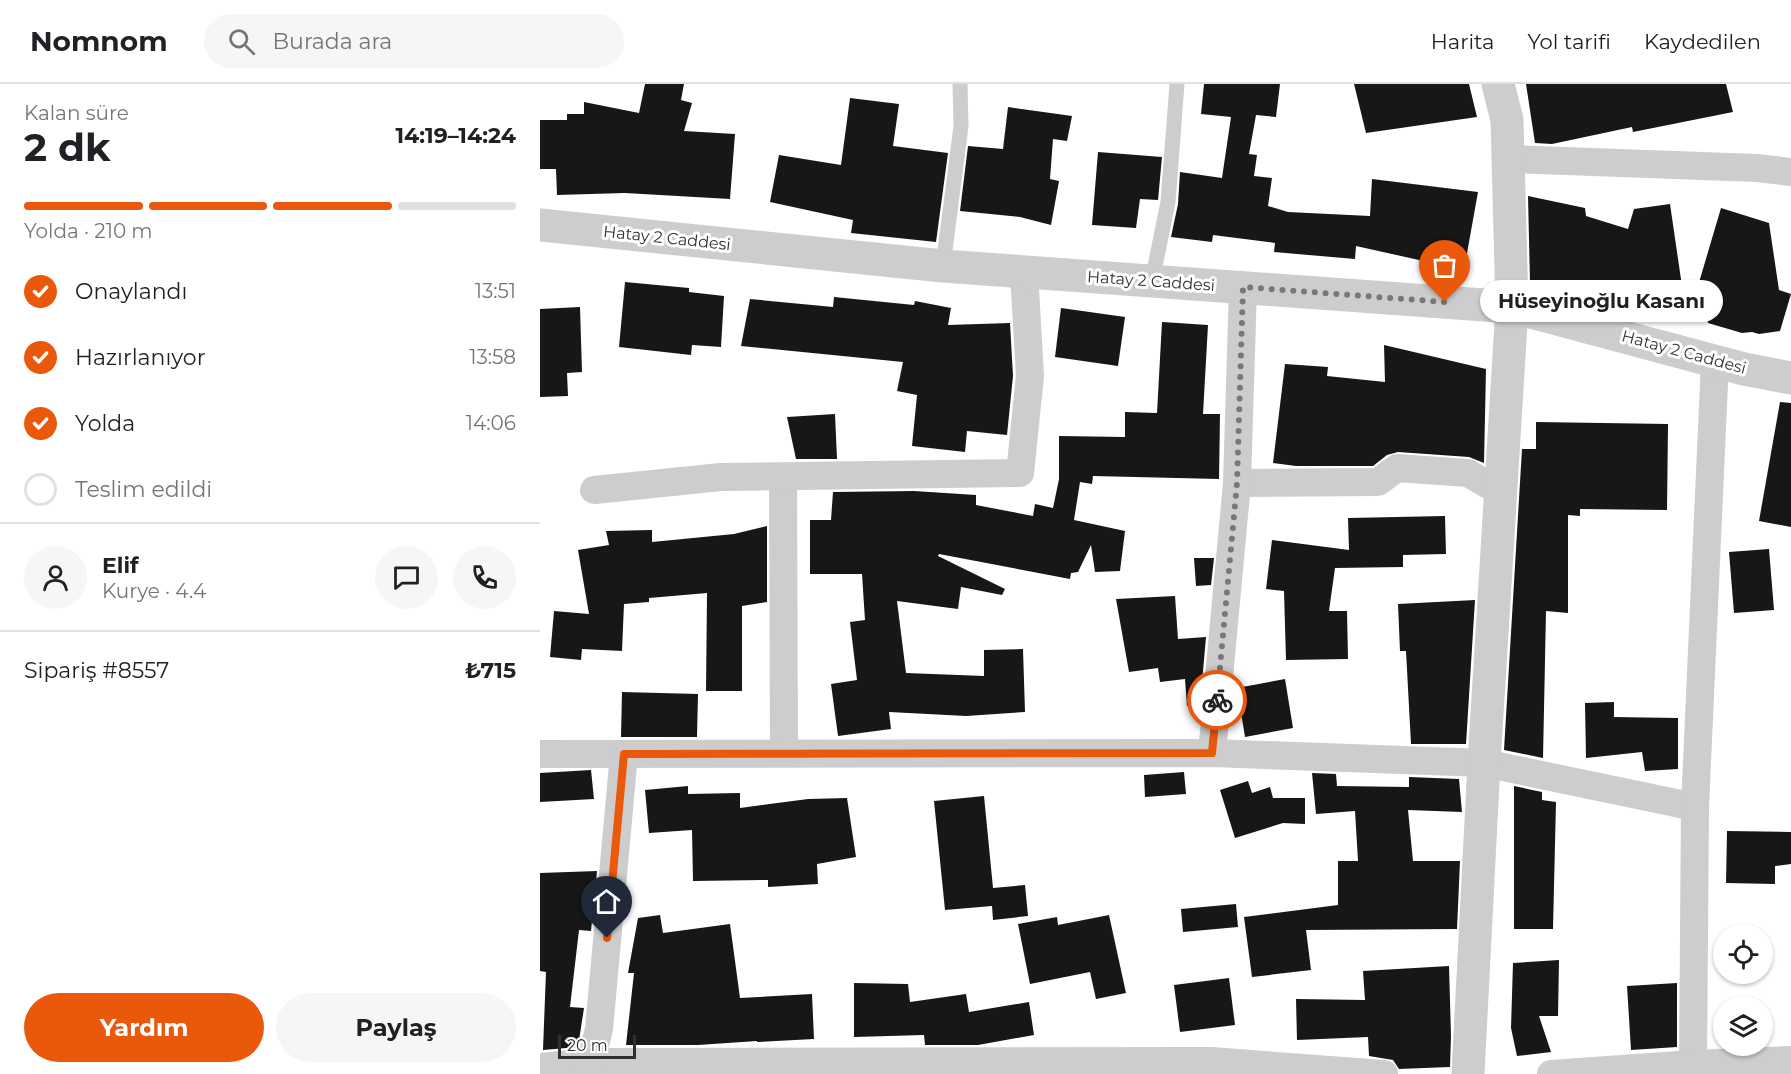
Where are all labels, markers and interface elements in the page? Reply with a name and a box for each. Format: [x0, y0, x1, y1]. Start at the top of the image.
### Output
search box [204, 14, 624, 68]
text: Nomnom [30, 24, 168, 58]
icon: search [225, 25, 258, 58]
text: Burada ara [273, 28, 392, 55]
text: Harita [1431, 29, 1494, 54]
text: Yol tarifi [1527, 29, 1611, 54]
text: Kaydedilen [1644, 29, 1761, 54]
text: Kalan süre [24, 101, 129, 125]
text: 14:19–14:24 [395, 122, 516, 149]
text: 2 dk [24, 123, 111, 171]
text: Yolda · 210 m [24, 219, 153, 243]
street label: Hatay 2 Caddesi [602, 222, 732, 254]
pin [1419, 240, 1470, 302]
icon: bag [1428, 249, 1461, 282]
street label: Hatay 2 Caddesi [1086, 267, 1216, 295]
icon: check [24, 275, 57, 308]
text: Onaylandı [75, 278, 187, 305]
text: 13:51 [475, 279, 516, 303]
callout: Hüseyinoğlu Kasanı [1481, 281, 1724, 323]
text: Hüseyinoğlu Kasanı [1498, 289, 1705, 313]
street label: Hatay 2 Caddesi [1620, 326, 1748, 378]
icon: check [24, 341, 57, 374]
text: Hazırlanıyor [75, 344, 205, 371]
text: 13:58 [469, 345, 516, 369]
icon: check [24, 407, 57, 440]
text: Yolda [75, 410, 135, 437]
text: 14:06 [466, 411, 516, 435]
text: Teslim edildi [75, 476, 212, 503]
button: person [24, 546, 87, 609]
button: chat [375, 546, 438, 609]
button: phone [453, 546, 516, 609]
text: Elif [102, 552, 139, 579]
text: Kurye · 4.4 [102, 579, 206, 603]
text: Sipariş #8557 [24, 657, 169, 684]
text: ₺715 [465, 657, 516, 684]
courier [1187, 670, 1247, 730]
icon: bike [1201, 684, 1234, 717]
pin [581, 876, 632, 938]
icon: home [590, 885, 623, 918]
map controls [1713, 924, 1773, 1056]
button: locate [1713, 924, 1773, 984]
button: Yardım [24, 993, 264, 1062]
button: Paylaş [276, 993, 516, 1062]
button: layers [1713, 996, 1773, 1056]
scale bar [558, 1032, 636, 1060]
text: 20 m [567, 1036, 608, 1055]

